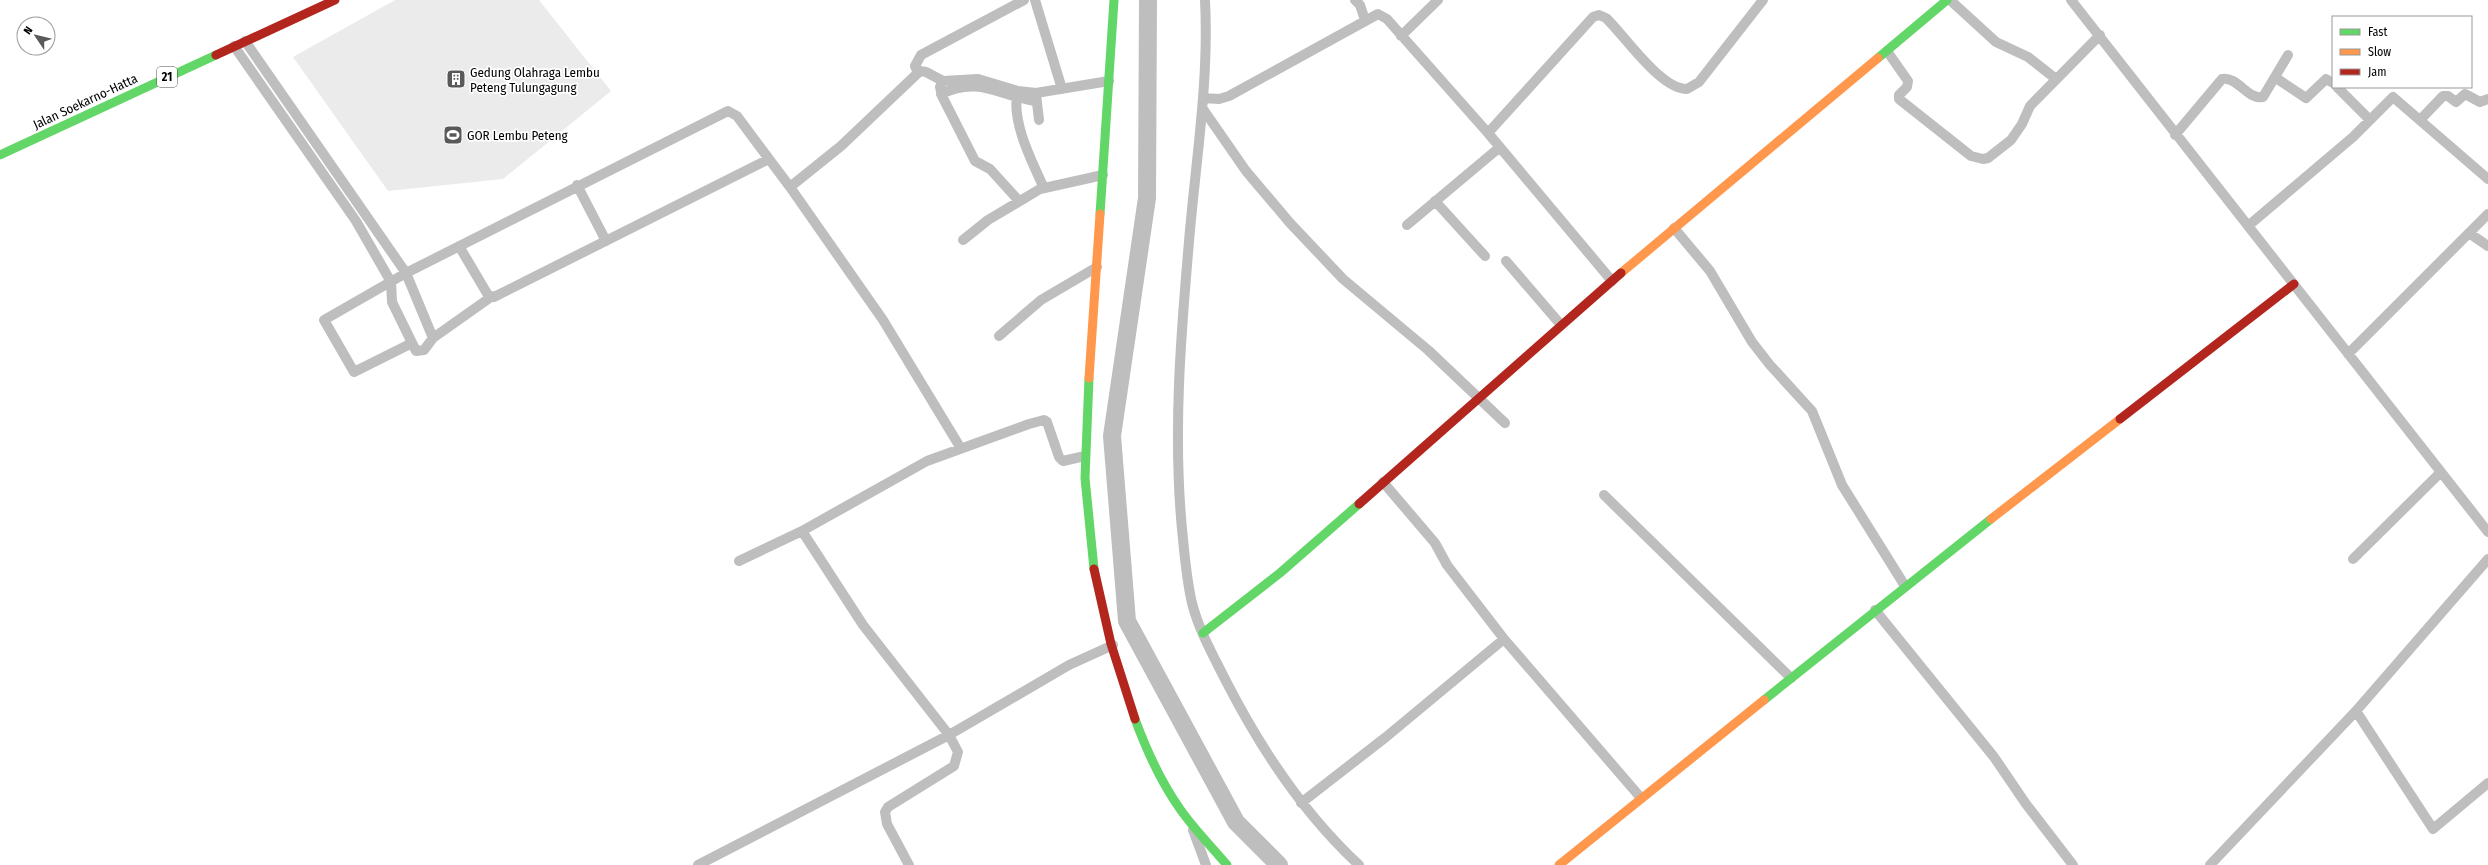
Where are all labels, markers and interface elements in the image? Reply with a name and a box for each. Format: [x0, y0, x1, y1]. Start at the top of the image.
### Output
north arrow [16, 16, 56, 56]
legend [2332, 16, 2472, 88]
text: N [21, 24, 35, 37]
text: Fast [2368, 25, 2387, 39]
text: Slow [2368, 45, 2391, 59]
place label: Gedung Olahraga Lembu Peteng Tulungagung [470, 65, 600, 95]
text: Jam [2368, 65, 2386, 79]
road number: 21 [157, 67, 177, 87]
building icon: Gedung Olahraga Lembu Peteng Tulungagung [445, 68, 467, 90]
street label: Jalan Soekarno-Hatta [31, 71, 140, 132]
sports icon: GOR Lembu Peteng [442, 124, 464, 146]
place label: GOR Lembu Peteng [467, 128, 569, 143]

